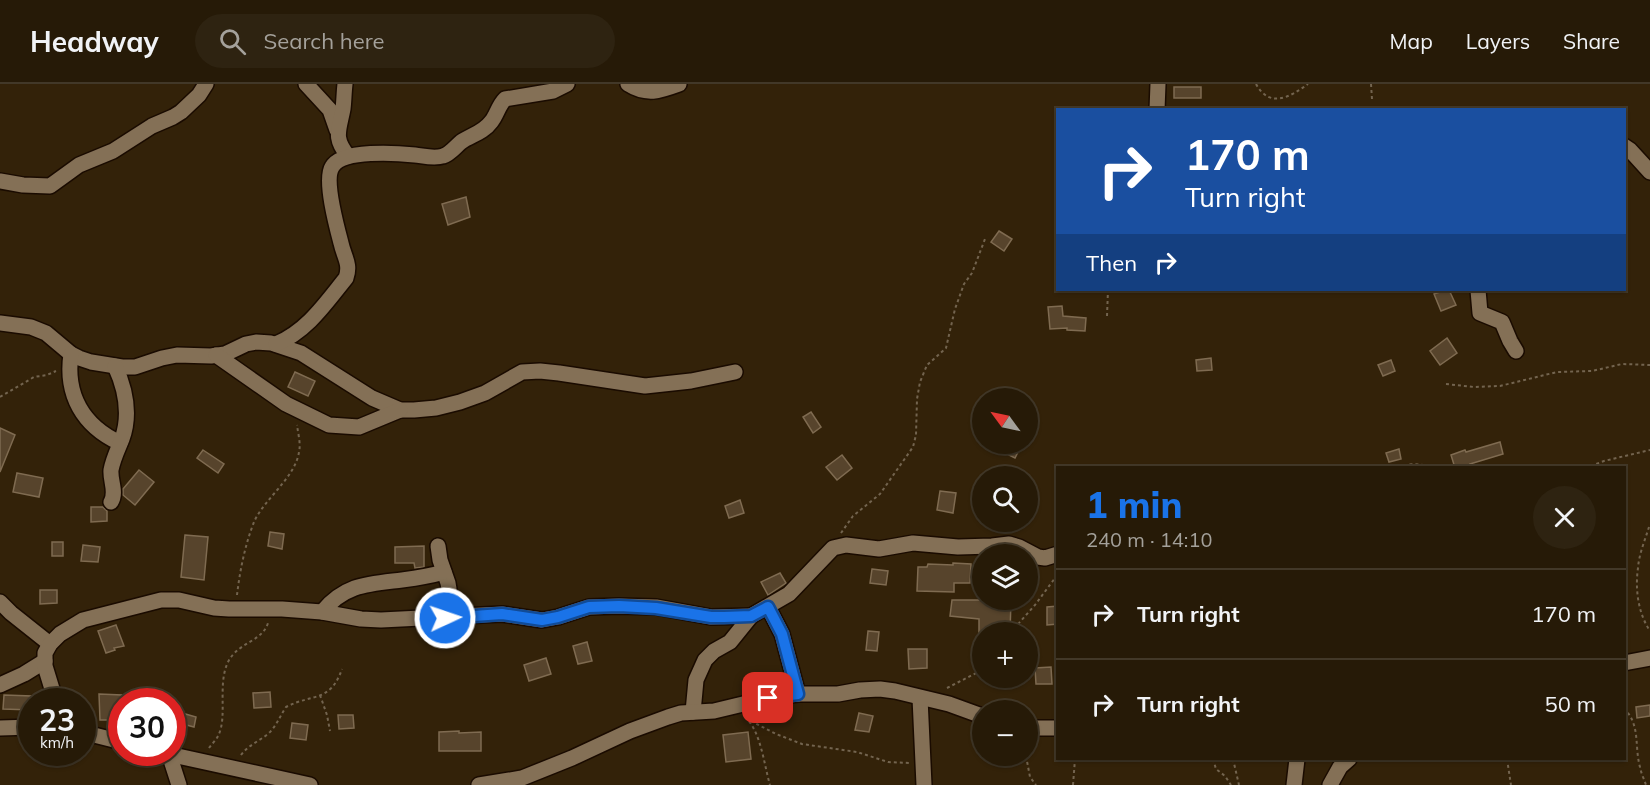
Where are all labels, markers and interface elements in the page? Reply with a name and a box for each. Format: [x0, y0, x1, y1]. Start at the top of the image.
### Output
search box [195, 14, 615, 68]
text: Headway [30, 24, 159, 59]
icon: search [216, 25, 249, 58]
text: Search here [264, 27, 385, 55]
text: Map [1390, 28, 1433, 54]
text: Layers [1466, 28, 1530, 54]
text: Share [1563, 28, 1620, 54]
text: 170 m [1185, 128, 1310, 181]
icon: right [1086, 132, 1164, 210]
text: Turn right [1185, 180, 1305, 214]
icon: right [1149, 246, 1182, 279]
text: Then [1086, 249, 1137, 277]
north arrow [972, 388, 1038, 454]
map controls [972, 388, 1038, 766]
button: search [972, 466, 1038, 532]
text: 1 min [1086, 482, 1182, 527]
button: close [1533, 486, 1596, 549]
text: 240 m · 14:10 [1086, 527, 1212, 552]
button: layers [972, 544, 1038, 610]
position arrow [413, 586, 477, 650]
icon: right [1086, 598, 1119, 631]
text: Turn right [1137, 600, 1240, 628]
text: 170 m [1531, 600, 1596, 628]
button: + [972, 622, 1038, 688]
pin [742, 672, 793, 723]
icon: arrive [751, 681, 784, 714]
speed limit sign: 30 [108, 688, 186, 766]
icon: right [1086, 688, 1119, 721]
text: Turn right [1137, 690, 1240, 718]
text: 50 m [1545, 690, 1596, 718]
button: − [972, 700, 1038, 766]
text: 23 [39, 701, 75, 739]
text: km/h [40, 733, 74, 752]

